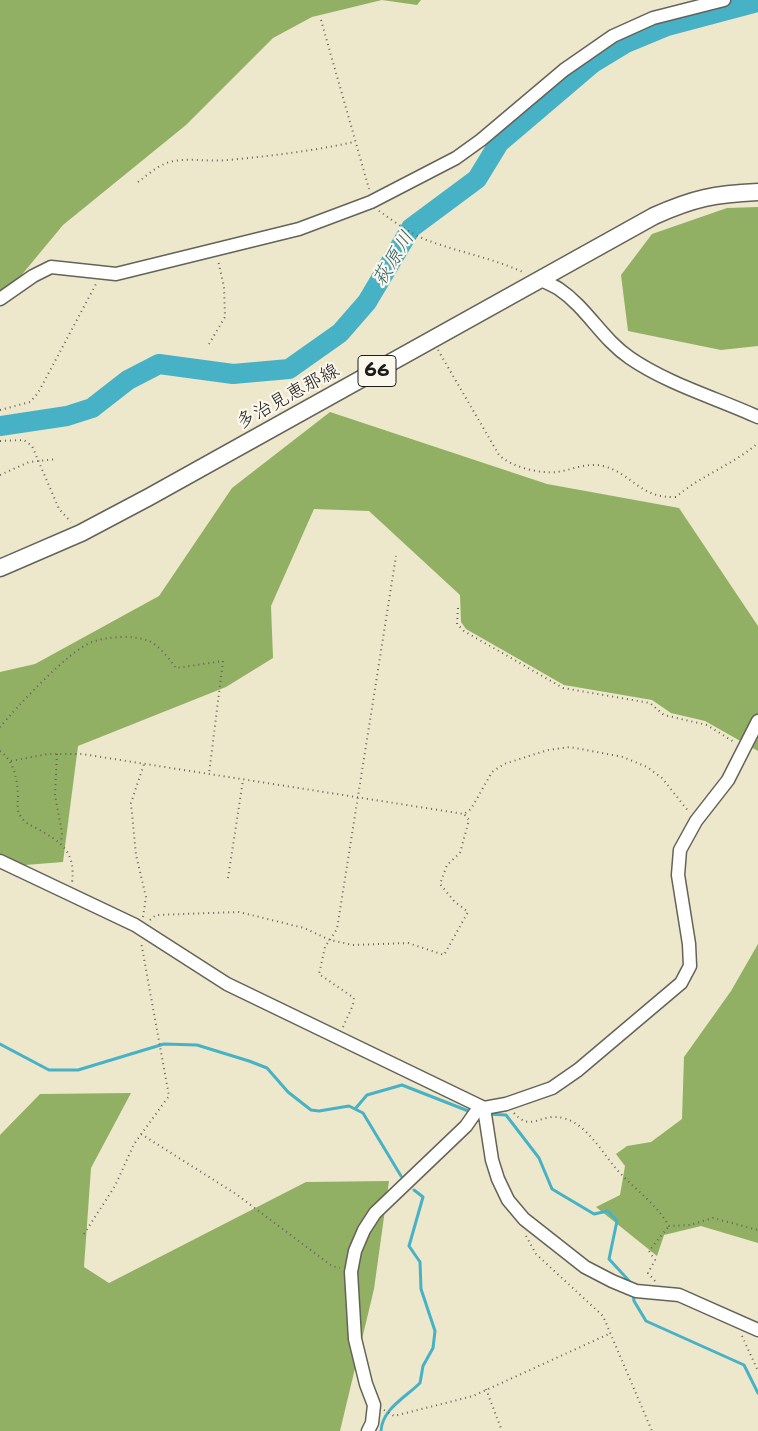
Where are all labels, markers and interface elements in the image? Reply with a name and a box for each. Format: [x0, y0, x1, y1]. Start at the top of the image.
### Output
water label: 萩原川 [368, 227, 420, 291]
road number: 66 [358, 356, 396, 386]
street label: 多治見恵那線 [233, 359, 343, 435]

